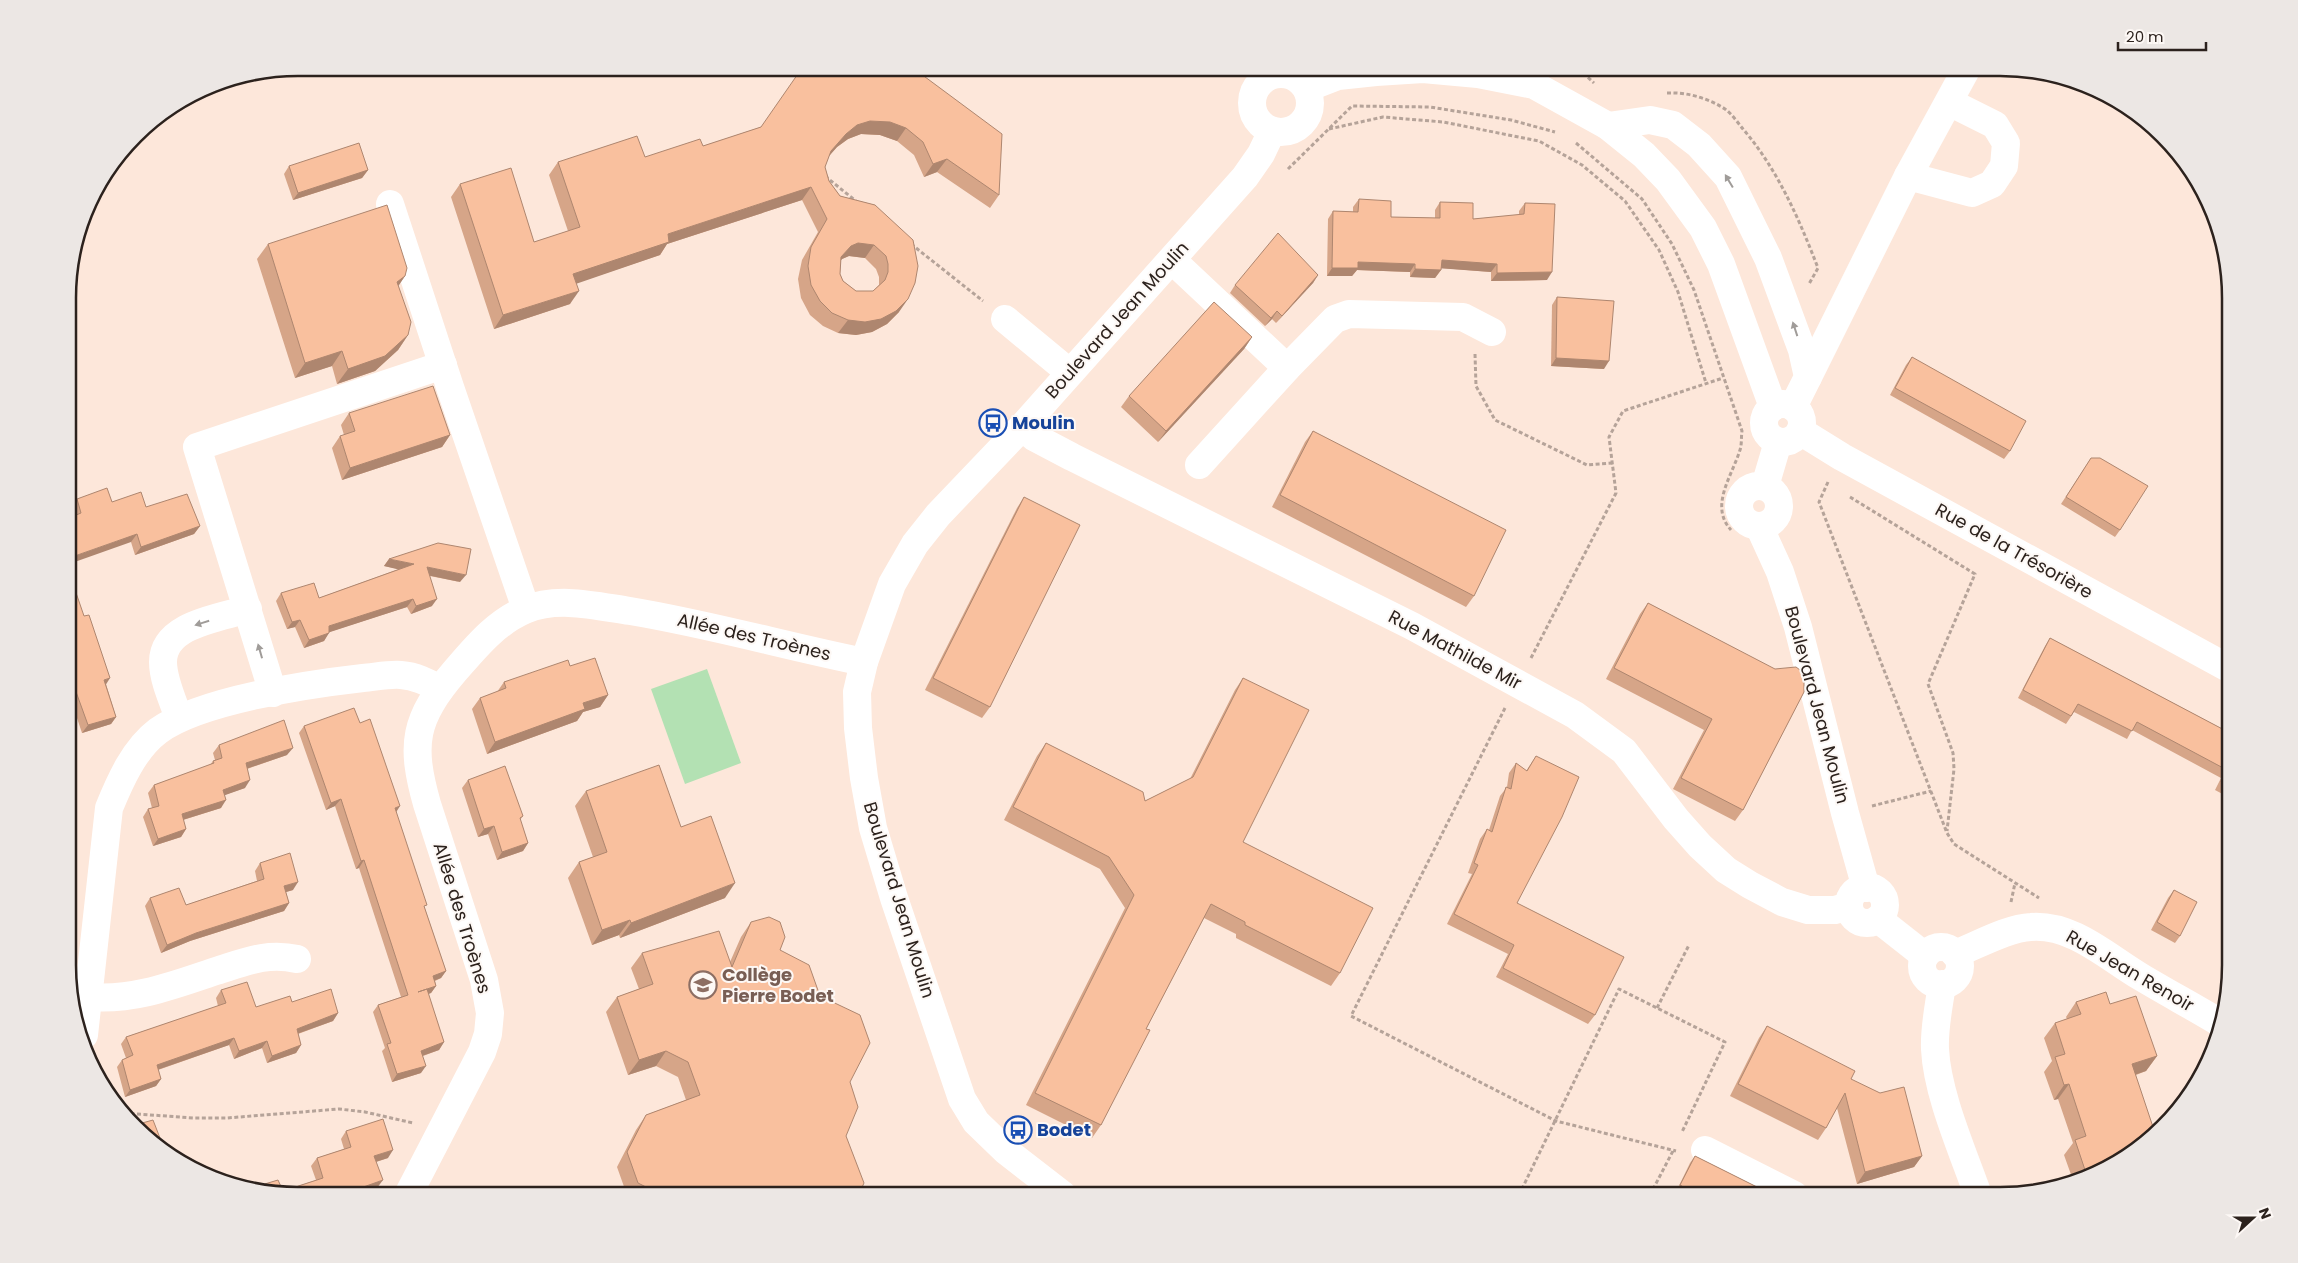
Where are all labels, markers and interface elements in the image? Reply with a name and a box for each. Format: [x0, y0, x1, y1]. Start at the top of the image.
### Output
scale bar [2118, 20, 2206, 52]
text: 20 m [2126, 26, 2164, 47]
one-way arrow [1725, 173, 1733, 188]
street label: Boulevard Jean Moulin [1039, 236, 1194, 404]
one-way arrow [1790, 321, 1798, 336]
bus stop icon: Moulin [978, 408, 1008, 438]
place label: Moulin [1012, 410, 1075, 435]
street label: Rue de la Trésorière [1931, 497, 2098, 604]
street label: Boulevard Jean Moulin [1779, 603, 1856, 807]
street label: Rue Mathilde Mir [1384, 604, 1527, 695]
street label: Allée des Troènes [675, 607, 833, 666]
one-way arrow [194, 620, 209, 628]
one-way arrow [256, 643, 264, 658]
street label: Boulevard Jean Moulin [858, 799, 941, 1001]
street label: Allée des Troènes [428, 839, 497, 997]
street label: Rue Jean Renoir [2062, 924, 2199, 1018]
place label: Collège Pierre Bodet [722, 962, 834, 1008]
school or university icon: Collège Pierre Bodet [688, 970, 718, 1000]
bus stop icon: Bodet [1003, 1115, 1033, 1145]
place label: Bodet [1037, 1117, 1091, 1142]
north arrow [2228, 1193, 2278, 1243]
text: N [2254, 1205, 2276, 1222]

